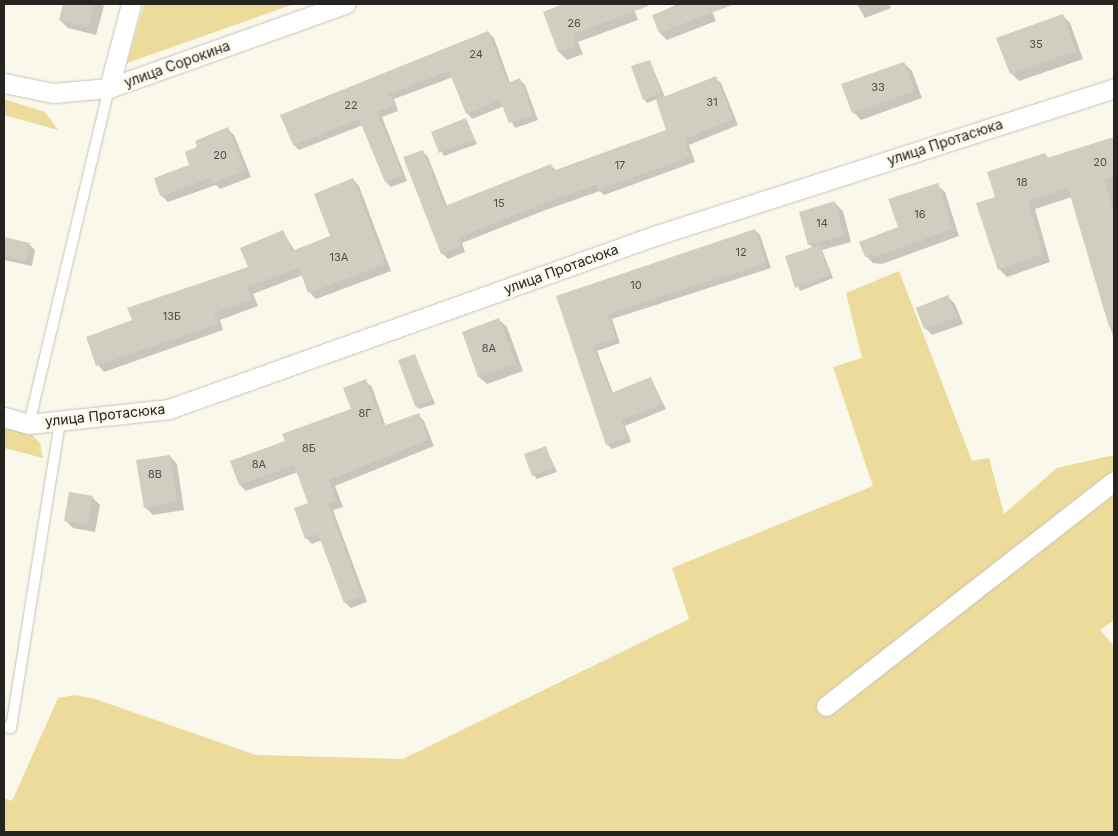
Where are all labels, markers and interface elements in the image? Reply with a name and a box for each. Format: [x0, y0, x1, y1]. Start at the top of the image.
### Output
house number: 26 [567, 16, 581, 30]
street label: улица Сорокина [122, 37, 232, 91]
house number: 35 [1029, 37, 1043, 51]
house number: 24 [469, 47, 483, 61]
house number: 33 [871, 80, 885, 94]
house number: 31 [706, 95, 718, 109]
house number: 22 [344, 98, 358, 112]
street label: улица Протасюка [885, 115, 1005, 169]
house number: 20 [213, 148, 227, 162]
house number: 20 [1093, 155, 1107, 169]
house number: 17 [615, 158, 625, 172]
house number: 18 [1016, 175, 1028, 189]
house number: 15 [493, 196, 505, 210]
house number: 16 [914, 207, 926, 221]
house number: 14 [816, 216, 828, 230]
street label: улица Протасюка [501, 240, 621, 298]
house number: 12 [735, 245, 747, 259]
house number: 13А [330, 250, 348, 264]
house number: 10 [630, 278, 642, 292]
house number: 13Б [163, 309, 181, 323]
house number: 8А [482, 341, 496, 355]
street label: улица Протасюка [44, 400, 166, 430]
house number: 8Г [358, 406, 372, 420]
house number: 8Б [302, 441, 316, 455]
house number: 8А [252, 457, 266, 471]
house number: 8В [148, 467, 162, 481]

